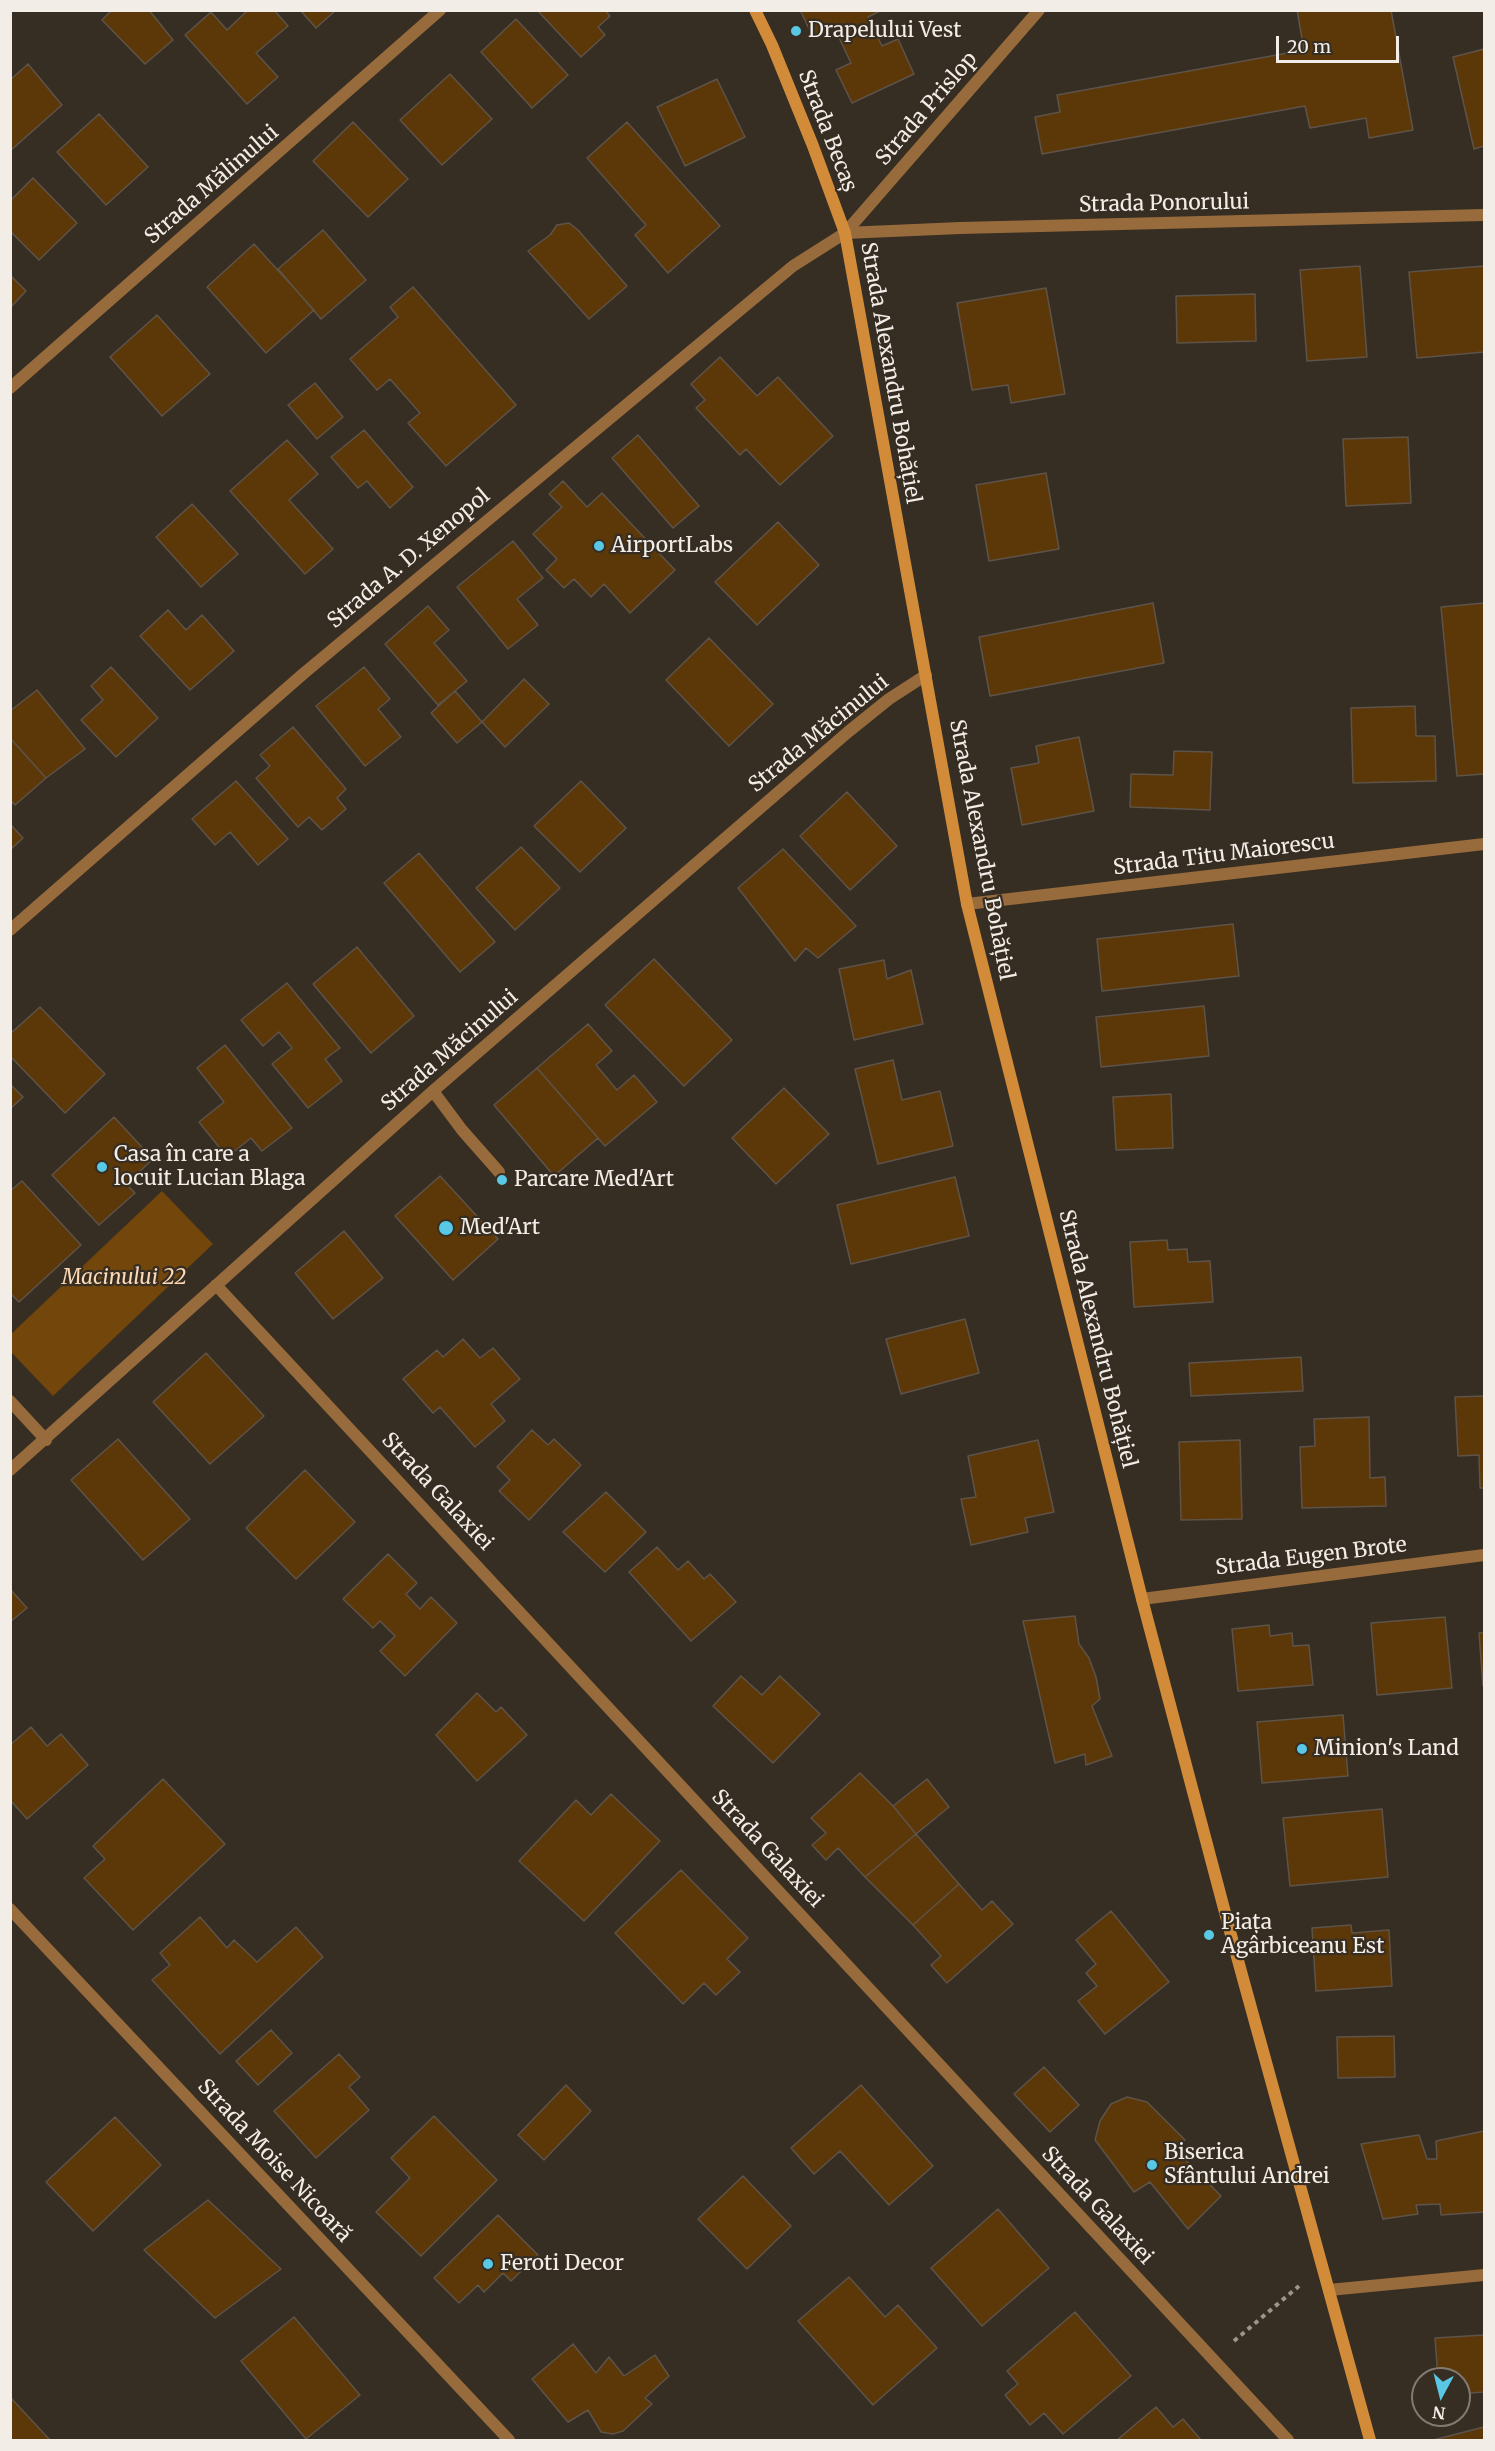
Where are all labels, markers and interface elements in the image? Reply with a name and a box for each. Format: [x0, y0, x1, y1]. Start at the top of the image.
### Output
place label: Drapelului Vest [808, 18, 961, 44]
marker: Drapelului Vest [789, 24, 803, 38]
scale bar [1279, 24, 1402, 62]
text: 20 m [1287, 35, 1331, 58]
street label: Strada Prislop [871, 47, 983, 171]
street label: Strada Becaș [792, 67, 862, 195]
street label: Strada Mălinului [140, 120, 284, 250]
street label: Strada Ponorului [1079, 190, 1249, 218]
street label: Strada Alexandru Bohățiel [855, 240, 925, 506]
street label: Strada A. D. Xenopol [323, 484, 495, 634]
place label: AirportLabs [611, 533, 733, 559]
marker: AirportLabs [592, 539, 606, 553]
street label: Strada Măcinului [744, 670, 894, 798]
street label: Strada Alexandru Bohățiel [943, 718, 1019, 982]
street label: Strada Titu Maiorescu [1112, 829, 1336, 881]
street label: Strada Măcinului [377, 985, 523, 1117]
place label: Casa în care a locuit Lucian Blaga [114, 1142, 305, 1192]
marker: Casa în care a locuit Lucian Blaga [95, 1160, 109, 1174]
place label: Parcare Med'Art [514, 1167, 674, 1193]
marker: Parcare Med'Art [495, 1173, 509, 1187]
street label: Strada Alexandru Bohățiel [1053, 1207, 1141, 1471]
place label: Med'Art [460, 1215, 540, 1241]
marker: Med'Art [437, 1219, 455, 1237]
park label: Macinului 22 [62, 1265, 186, 1291]
street label: Strada Galaxiei [376, 1428, 498, 1556]
street label: Strada Eugen Brote [1214, 1533, 1408, 1581]
place label: Minion's Land [1314, 1736, 1459, 1762]
marker: Minion's Land [1295, 1742, 1309, 1756]
street label: Strada Galaxiei [706, 1785, 828, 1913]
place label: Piața Agârbiceanu Est [1221, 1910, 1384, 1960]
marker: Piața Agârbiceanu Est [1202, 1928, 1216, 1942]
street label: Strada Moise Nicoară [192, 2074, 356, 2248]
place label: Biserica Sfântului Andrei [1164, 2140, 1330, 2190]
street label: Strada Galaxiei [1036, 2142, 1158, 2270]
marker: Biserica Sfântului Andrei [1145, 2158, 1159, 2172]
place label: Feroti Decor [500, 2251, 624, 2277]
marker: Feroti Decor [481, 2257, 495, 2271]
north arrow [1411, 2367, 1471, 2427]
text: N [1432, 2402, 1447, 2424]

